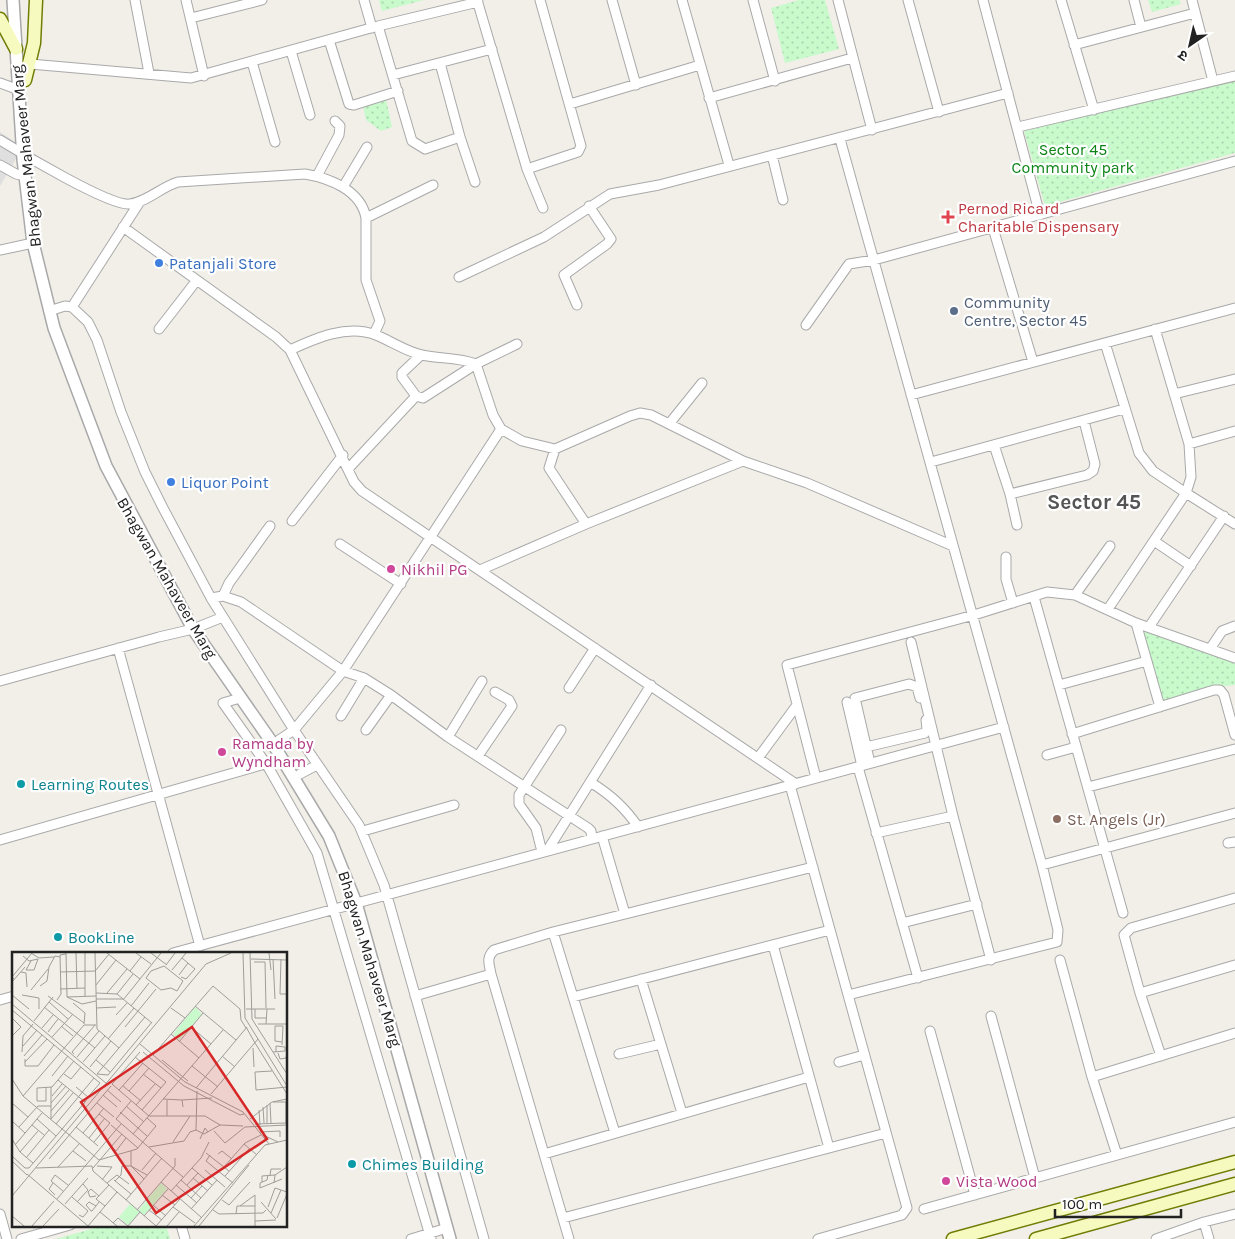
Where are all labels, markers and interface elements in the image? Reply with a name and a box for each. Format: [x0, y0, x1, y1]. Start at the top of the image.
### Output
north arrow [1165, 20, 1215, 70]
text: उ [1174, 46, 1191, 65]
street label: Bhagwan Mahaveer Marg [7, 64, 45, 248]
park label: Sector 45 Community park [1012, 140, 1134, 177]
place label: Pernod Ricard Charitable Dispensary [958, 199, 1120, 236]
marker: Pernod Ricard Charitable Dispensary [942, 211, 954, 223]
place label: Patanjali Store [169, 254, 276, 273]
marker: Patanjali Store [153, 257, 165, 269]
place label: Community Centre, Sector 45 [964, 293, 1087, 330]
marker: Community Centre, Sector 45 [948, 305, 960, 317]
place label: Liquor Point [181, 473, 269, 492]
marker: Liquor Point [165, 476, 177, 488]
district label: Sector 45 [1047, 490, 1141, 514]
street label: Bhagwan Mahaveer Marg [113, 494, 221, 662]
place label: Nikhil PG [401, 560, 468, 579]
marker: Nikhil PG [385, 563, 397, 575]
place label: Ramada by Wyndham [232, 734, 314, 771]
marker: Ramada by Wyndham [216, 746, 228, 758]
place label: Learning Routes [31, 775, 149, 794]
marker: Learning Routes [15, 778, 27, 790]
place label: St. Angels (Jr) [1067, 810, 1166, 829]
marker: St. Angels (Jr) [1051, 813, 1063, 825]
street label: Bhagwan Mahaveer Marg [334, 869, 406, 1049]
place label: BookLine [68, 928, 135, 947]
marker: BookLine [52, 931, 64, 943]
inset map [12, 952, 288, 1226]
place label: Chimes Building [362, 1155, 483, 1174]
marker: Chimes Building [346, 1158, 358, 1170]
place label: Vista Wood [956, 1172, 1038, 1191]
marker: Vista Wood [940, 1175, 952, 1187]
scale bar [1055, 1186, 1181, 1218]
text: 100 m [1062, 1195, 1102, 1213]

